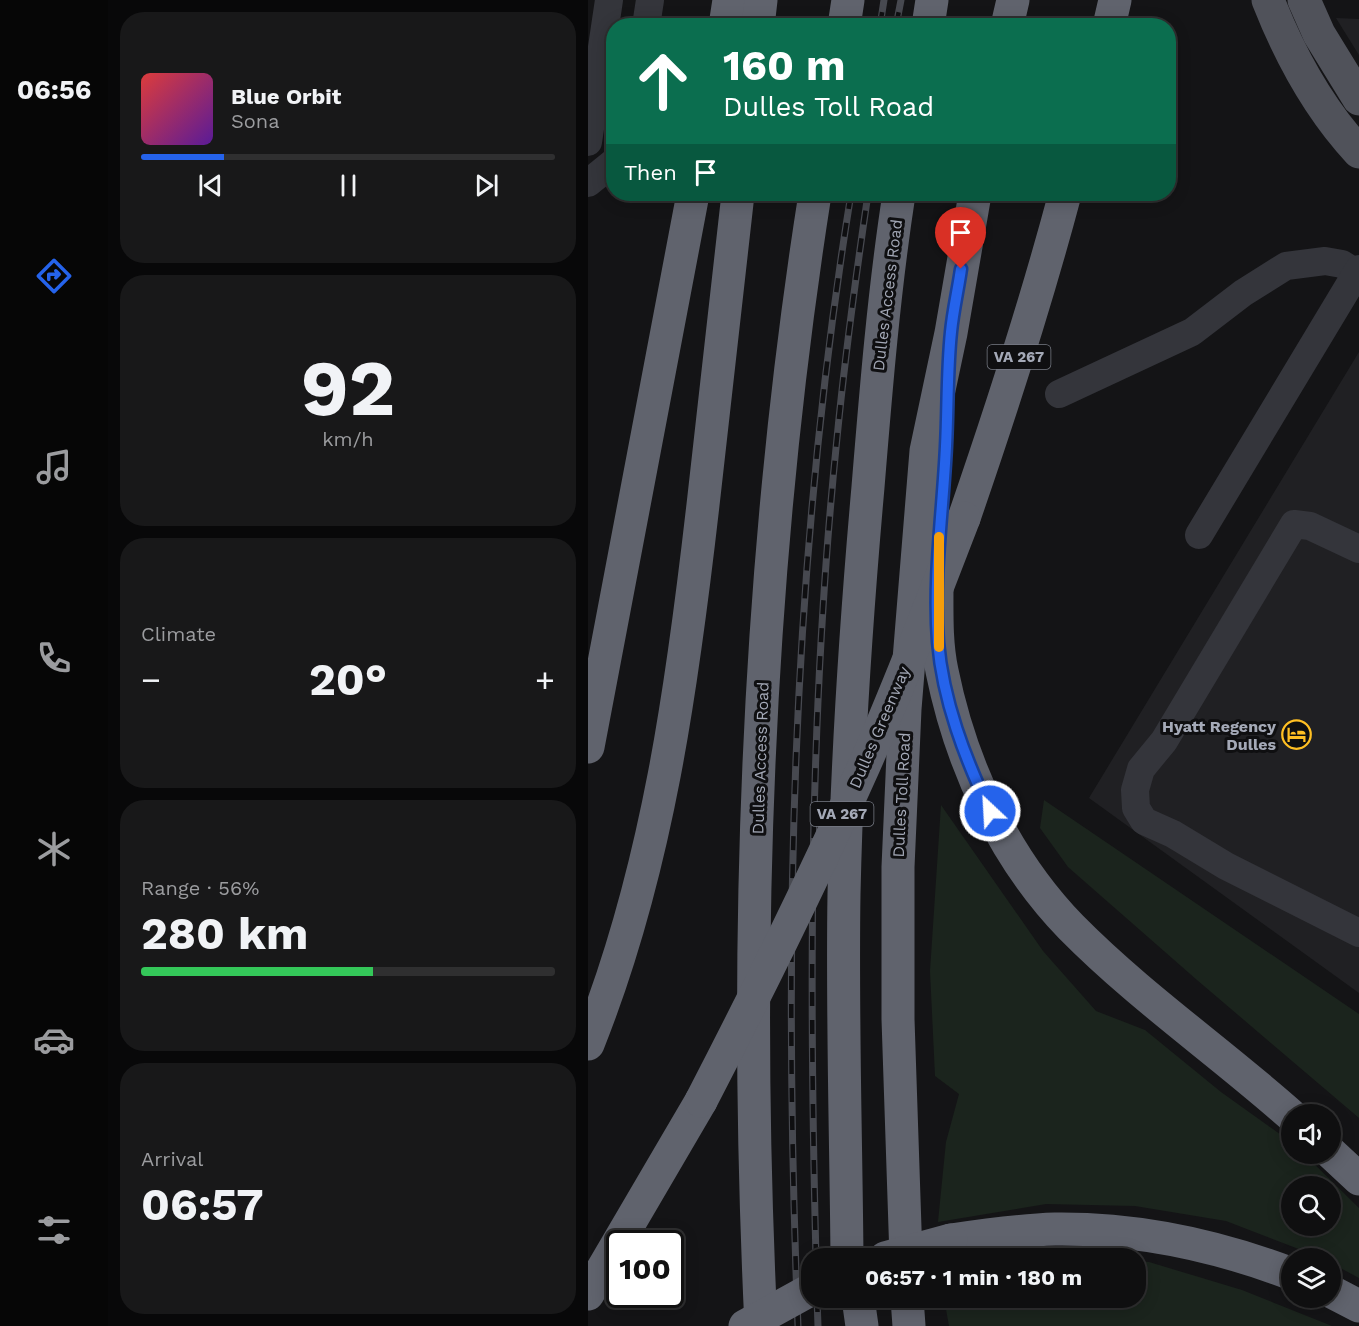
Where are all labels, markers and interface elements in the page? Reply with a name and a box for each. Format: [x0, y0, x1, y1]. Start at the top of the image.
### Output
text: 160 m [723, 41, 846, 90]
icon: ahead [624, 42, 702, 120]
text: 06:56 [17, 74, 91, 106]
text: Blue Orbit [231, 84, 341, 109]
text: Dulles Toll Road [723, 91, 934, 123]
text: Sona [231, 109, 280, 133]
icon: arrive [689, 156, 722, 189]
text: Then [624, 160, 677, 185]
icon: previous [194, 169, 227, 202]
icon: pause [332, 169, 365, 202]
icon: next [470, 169, 503, 202]
pin [935, 207, 986, 269]
icon: arrive [944, 216, 977, 249]
street label: Dulles Access Road [869, 218, 906, 372]
icon: directions [33, 255, 75, 297]
text: 92 [301, 342, 395, 434]
road number: VA 267 [988, 345, 1050, 369]
text: km/h [322, 427, 374, 451]
icon: music [33, 446, 75, 488]
text: Climate [141, 622, 216, 646]
icon: phone [33, 637, 75, 679]
text: 20° [309, 653, 387, 706]
text: − [141, 660, 161, 699]
text: + [535, 660, 555, 699]
street label: Dulles Greenway [845, 663, 914, 791]
street label: Dulles Access Road [748, 681, 773, 835]
place label: Hyatt Regency Dulles [1162, 717, 1277, 754]
hotel icon: Hyatt Regency Dulles [1281, 719, 1313, 751]
street label: Dulles Toll Road [889, 732, 914, 858]
position arrow [958, 779, 1022, 843]
road number: VA 267 [810, 802, 874, 826]
icon: climate [33, 828, 75, 870]
text: Range · 56% [141, 876, 259, 900]
text: 280 km [141, 907, 308, 960]
icon: car [33, 1019, 75, 1061]
map controls [1281, 1104, 1341, 1308]
button: sound [1281, 1104, 1341, 1164]
text: Arrival [141, 1147, 203, 1171]
button: search [1281, 1176, 1341, 1236]
text: 06:57 [141, 1178, 264, 1231]
icon: filters [33, 1209, 75, 1251]
speed limit sign: 100 [606, 1230, 684, 1308]
button: layers [1281, 1248, 1341, 1308]
text: 06:57 · 1 min · 180 m [865, 1265, 1082, 1290]

